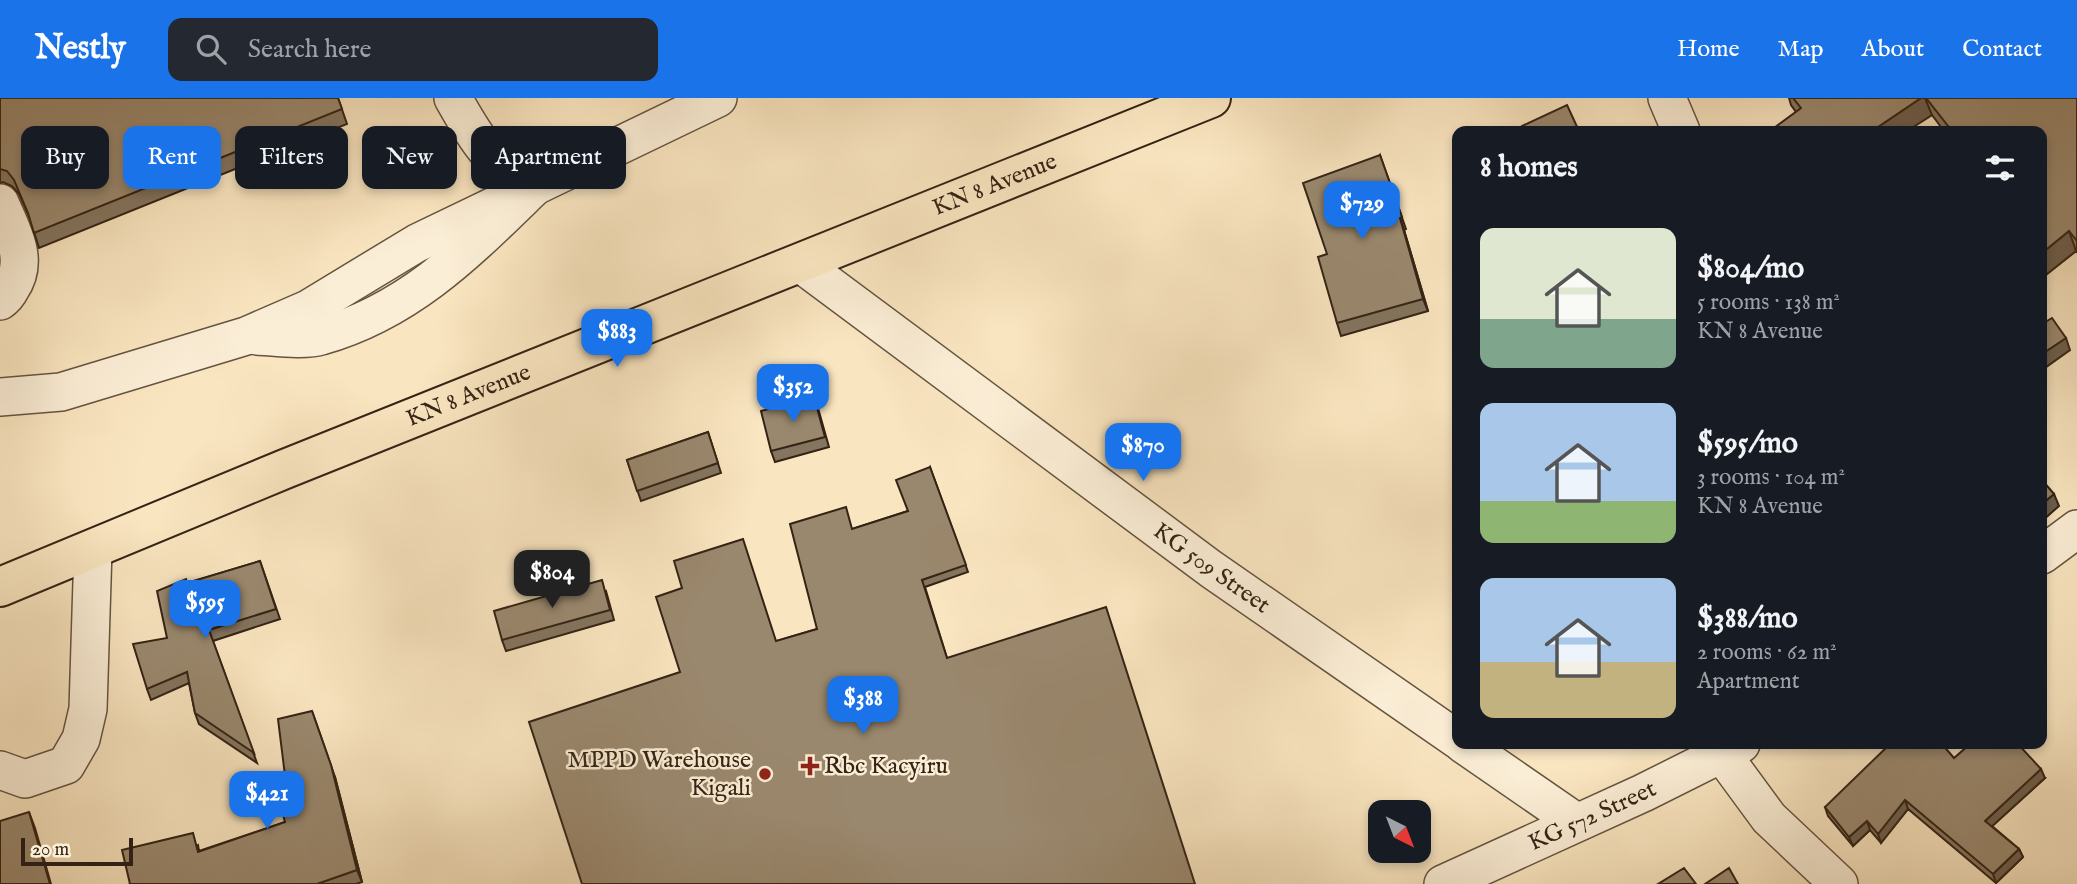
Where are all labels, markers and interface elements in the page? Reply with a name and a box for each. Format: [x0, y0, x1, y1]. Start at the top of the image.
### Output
search box [168, 18, 658, 81]
text: Nestly [35, 28, 126, 70]
icon: search [192, 30, 230, 68]
text: Search here [248, 33, 372, 66]
text: Home [1677, 34, 1740, 65]
text: Map [1778, 34, 1824, 65]
text: About [1862, 34, 1924, 65]
text: Contact [1962, 34, 2042, 65]
chip: Buy [21, 126, 109, 189]
chip: Rent [123, 126, 221, 189]
chip: Filters [235, 126, 348, 189]
chip: New [362, 126, 457, 189]
chip: Apartment [471, 126, 626, 189]
street label: KN 8 Avenue [928, 146, 1061, 223]
text: 8 homes [1480, 149, 1578, 187]
icon: filters [1981, 149, 2019, 187]
pin: $729 [1321, 181, 1403, 241]
text: $729 [1340, 189, 1384, 218]
text: $804/mo [1697, 250, 1804, 288]
icon: home [1536, 256, 1620, 340]
text: 5 rooms · 138 m² [1697, 288, 1840, 317]
pin: $883 [576, 310, 658, 369]
text: $883 [597, 317, 637, 346]
text: KN 8 Avenue [1697, 317, 1823, 346]
street label: KN 8 Avenue [402, 357, 535, 434]
pin: $352 [752, 364, 834, 424]
text: $352 [773, 372, 813, 401]
pin: $870 [1102, 424, 1184, 483]
text: $595/mo [1697, 425, 1798, 463]
text: $870 [1121, 431, 1165, 460]
icon: home [1536, 431, 1620, 515]
text: 3 rooms · 104 m² [1697, 463, 1845, 492]
text: KN 8 Avenue [1697, 492, 1823, 521]
street label: KG 509 Street [1147, 516, 1276, 621]
pin: $804 [511, 550, 593, 610]
text: $804 [530, 558, 574, 587]
pin: $595 [164, 580, 246, 640]
text: $595 [185, 588, 225, 617]
text: $388/mo [1697, 600, 1798, 638]
icon: home [1536, 606, 1620, 690]
text: 2 rooms · 62 m² [1697, 638, 1837, 667]
text: Apartment [1697, 667, 1800, 696]
pin: $388 [822, 676, 904, 736]
text: $388 [843, 684, 883, 713]
place label: MPPD Warehouse Kigali [567, 745, 751, 804]
place label: Rbc Kacyiru [824, 751, 948, 782]
marker: Rbc Kacyiru [802, 758, 818, 774]
marker: MPPD Warehouse Kigali [757, 766, 773, 782]
pin: $421 [226, 772, 308, 831]
street label: KG 572 Street [1523, 773, 1661, 859]
text: $421 [245, 779, 289, 808]
north arrow [1368, 800, 1432, 863]
map controls [1368, 800, 1431, 863]
scale bar [21, 835, 133, 867]
text: 20 m [32, 838, 69, 862]

